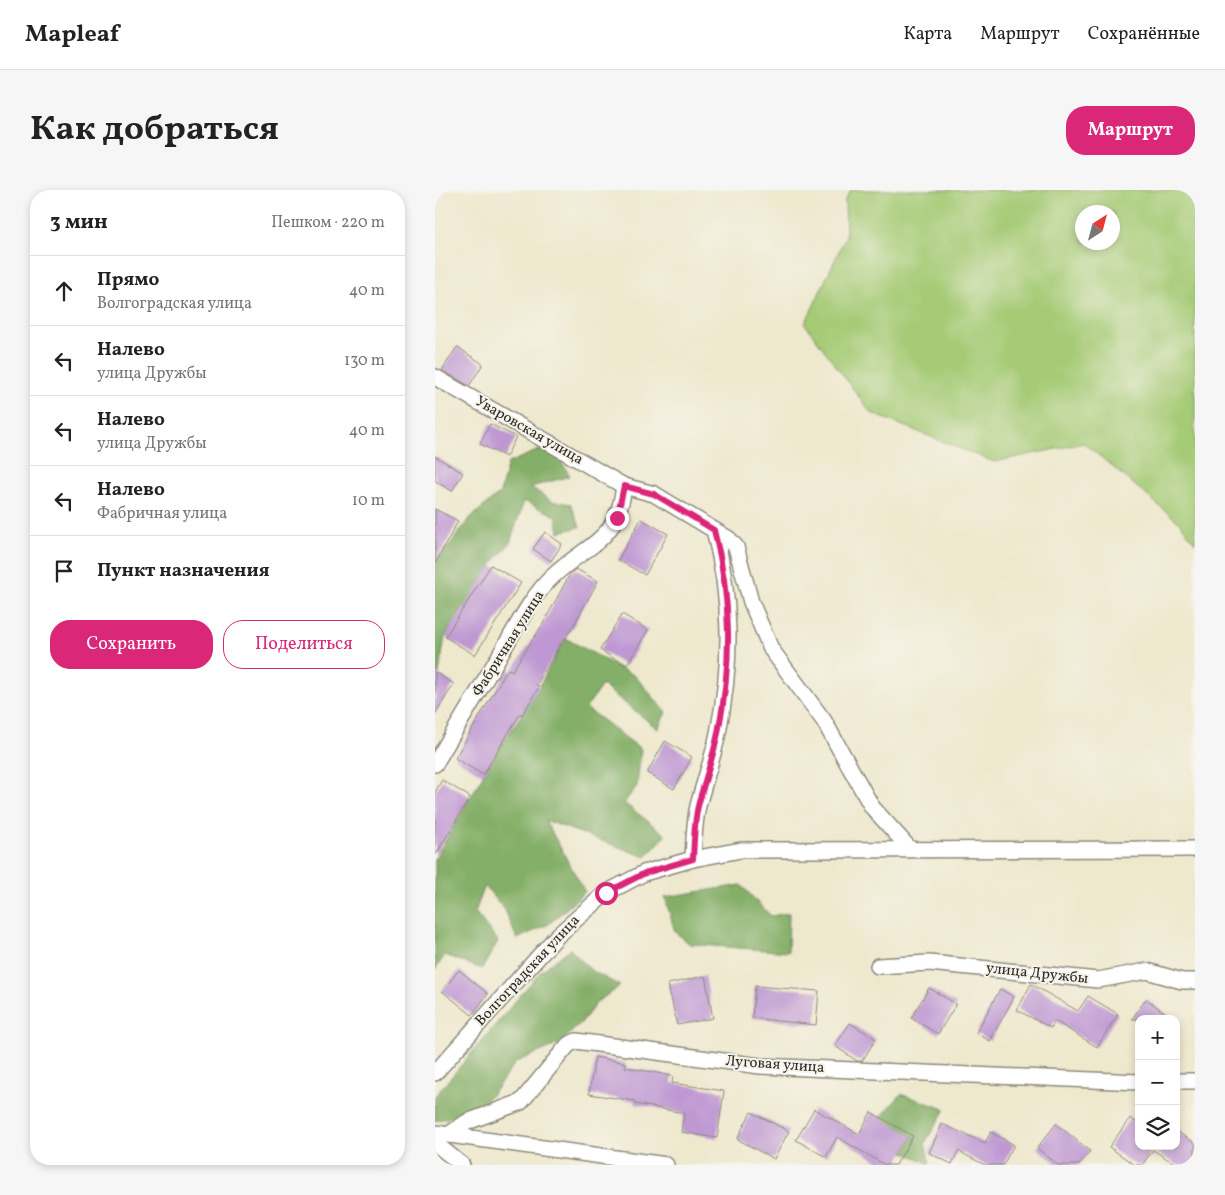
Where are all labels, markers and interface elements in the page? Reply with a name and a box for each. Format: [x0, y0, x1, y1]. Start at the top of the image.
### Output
text: Mapleaf [25, 18, 119, 52]
text: Карта [903, 22, 952, 47]
text: Маршрут [980, 22, 1060, 47]
text: Сохранённые [1088, 22, 1200, 47]
text: Как добраться [30, 106, 279, 154]
button: Маршрут [1066, 106, 1195, 155]
north arrow [1075, 205, 1120, 250]
text: 3 мин [50, 208, 108, 237]
text: Пешком · 220 m [271, 212, 385, 234]
text: Прямо [97, 267, 159, 293]
icon: ahead [50, 277, 78, 305]
text: 40 m [349, 280, 385, 302]
text: Волгоградская улица [97, 293, 252, 315]
text: Налево [97, 337, 165, 363]
icon: left [50, 347, 78, 375]
text: 130 m [344, 350, 385, 372]
text: улица Дружбы [97, 363, 207, 385]
street label: Уваровская улица [471, 391, 587, 471]
text: Налево [97, 407, 165, 433]
icon: left [50, 417, 78, 445]
text: 40 m [349, 420, 385, 442]
text: улица Дружбы [97, 433, 207, 455]
text: Налево [97, 477, 165, 503]
icon: left [50, 487, 78, 515]
text: 10 m [352, 490, 385, 512]
text: Фабричная улица [97, 503, 227, 525]
route end [606, 507, 629, 530]
icon: arrive [50, 557, 78, 585]
text: Пункт назначения [97, 558, 270, 584]
street label: Фабричная улица [468, 587, 550, 701]
button: Сохранить [50, 620, 213, 669]
button: Поделиться [223, 620, 385, 669]
route start [595, 882, 618, 905]
street label: Волгоградская улица [471, 911, 585, 1031]
street label: улица Дружбы [985, 958, 1090, 990]
map controls [1135, 1015, 1180, 1150]
button: + [1135, 1015, 1180, 1060]
street label: Луговая улица [725, 1051, 825, 1079]
button: − [1135, 1060, 1180, 1105]
button: layers [1135, 1105, 1180, 1150]

